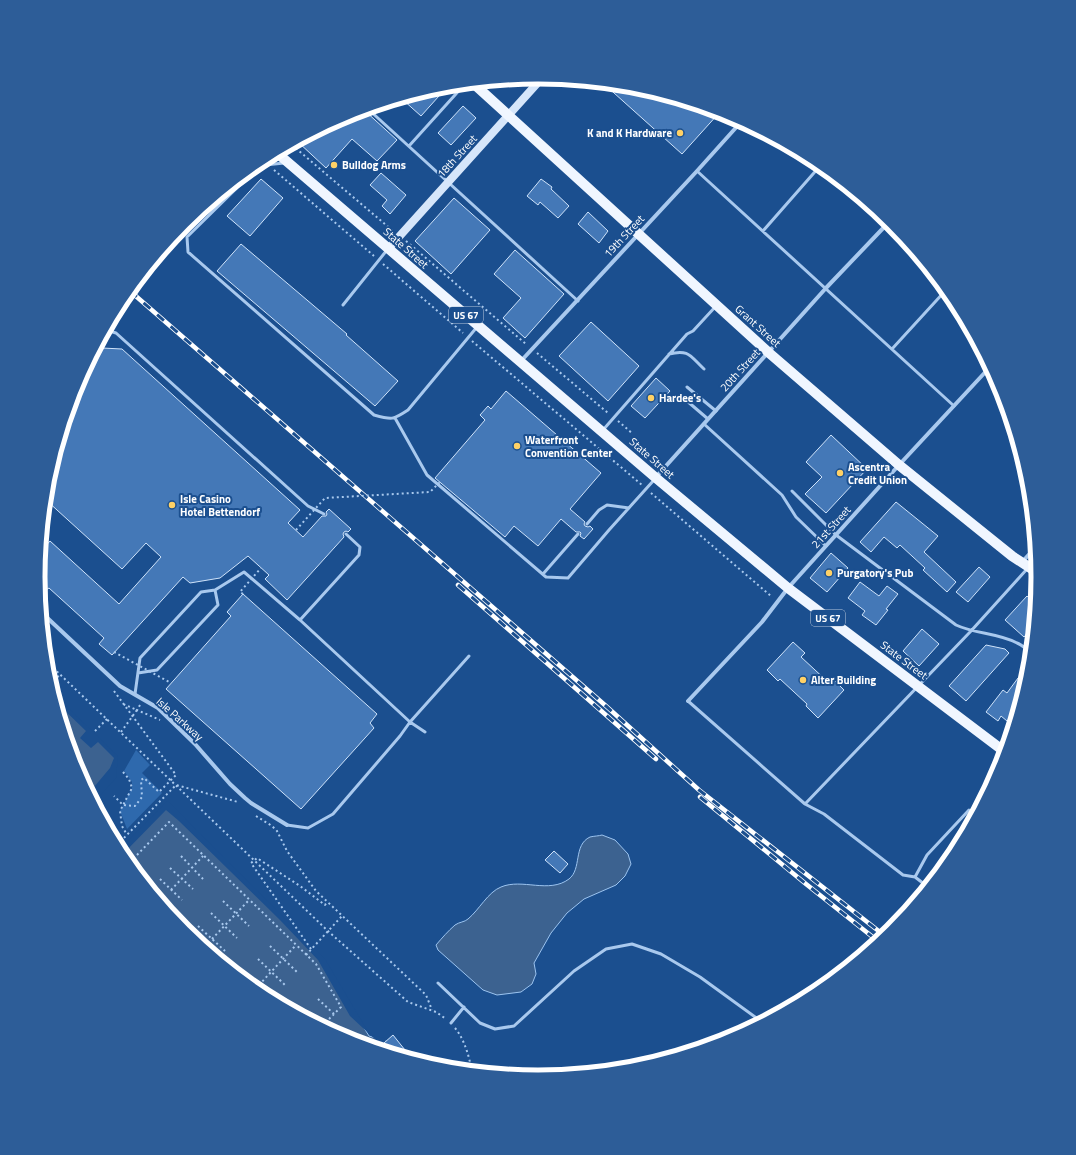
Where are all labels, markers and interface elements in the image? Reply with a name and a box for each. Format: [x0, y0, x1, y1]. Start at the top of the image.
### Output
place label: K and K Hardware [587, 125, 672, 141]
marker: K and K Hardware [675, 128, 685, 138]
street label: 18th Street [433, 131, 481, 181]
place label: Bulldog Arms [342, 157, 406, 173]
marker: Bulldog Arms [329, 160, 339, 170]
street label: 19th Street [600, 211, 648, 261]
street label: State Street [380, 224, 432, 272]
street label: Grant Street [732, 301, 784, 351]
road number: US 67 [449, 307, 483, 323]
street label: 20th Street [716, 345, 764, 395]
place label: Hardee's [659, 390, 701, 406]
marker: Hardee's [646, 393, 656, 403]
place label: Waterfront Convention Center [525, 432, 612, 461]
street label: State Street [626, 434, 678, 482]
marker: Waterfront Convention Center [512, 441, 522, 451]
place label: Ascentra Credit Union [848, 459, 907, 488]
marker: Ascentra Credit Union [835, 468, 845, 478]
place label: Isle Casino Hotel Bettendorf [180, 491, 260, 520]
marker: Isle Casino Hotel Bettendorf [167, 500, 177, 510]
street label: 21st Street [808, 502, 854, 552]
place label: Purgatory's Pub [837, 565, 913, 581]
marker: Purgatory's Pub [824, 568, 834, 578]
road number: US 67 [811, 610, 845, 626]
street label: State Street [877, 637, 931, 683]
place label: Alter Building [811, 672, 876, 688]
marker: Alter Building [798, 675, 808, 685]
street label: Isle Parkway [153, 693, 208, 745]

